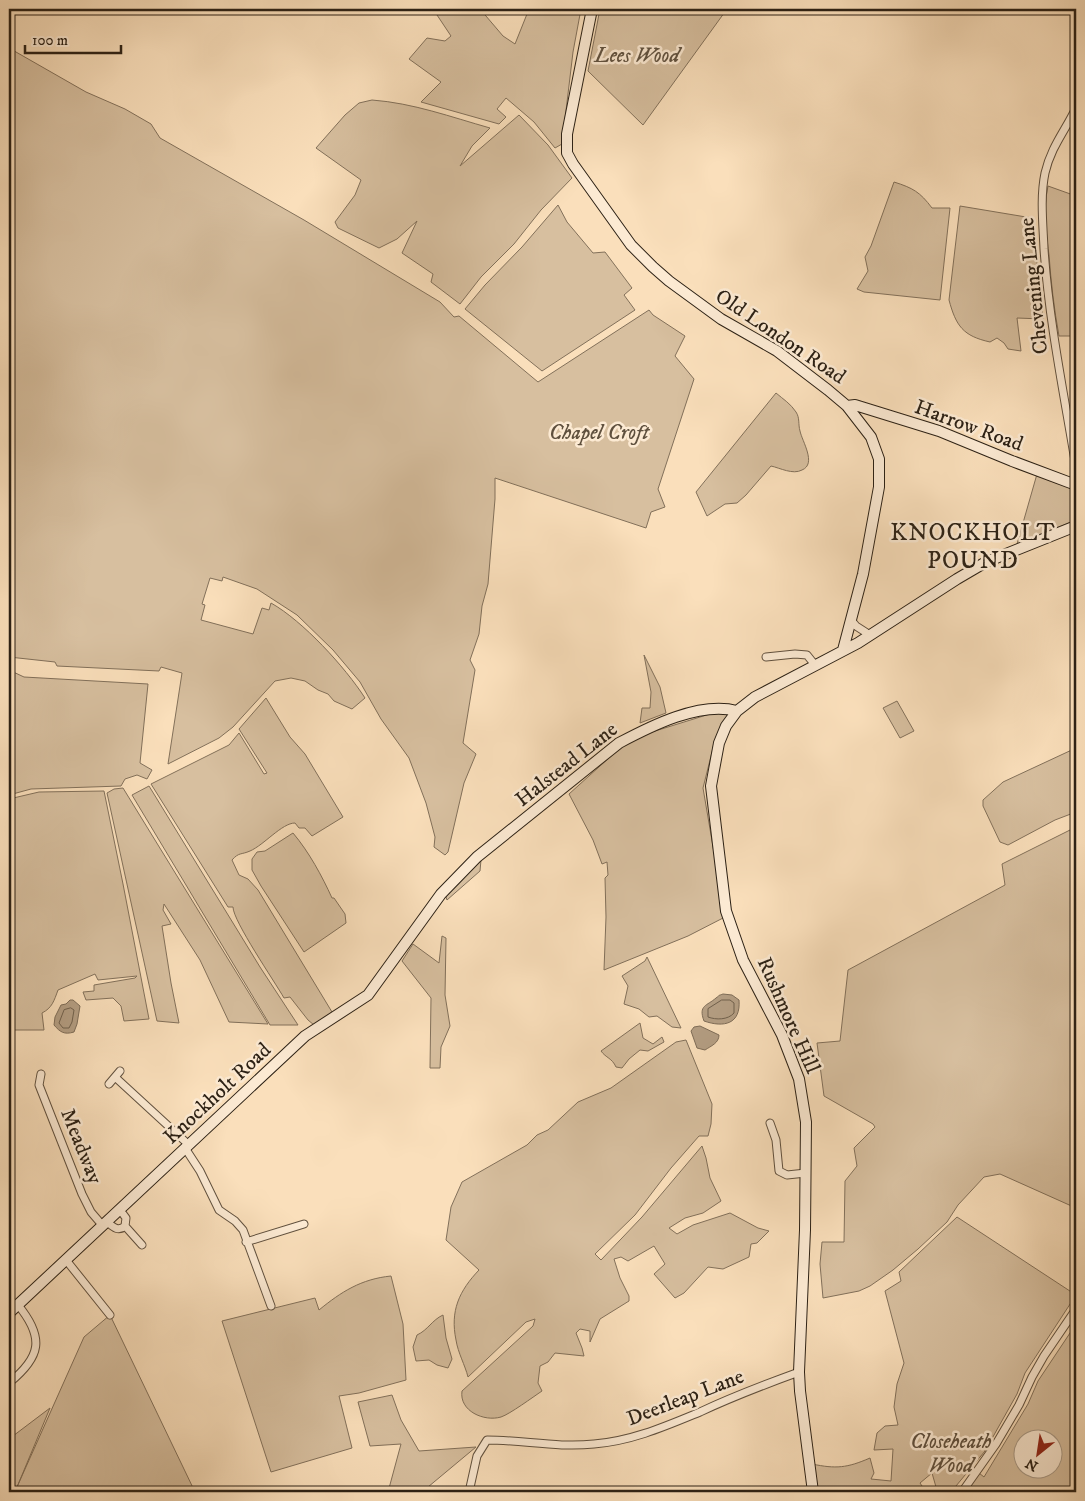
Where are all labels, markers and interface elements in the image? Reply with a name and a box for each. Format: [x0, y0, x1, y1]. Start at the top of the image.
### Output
scale bar [25, 22, 121, 54]
text: 100 m [32, 31, 68, 50]
park label: Lees Wood [594, 43, 682, 69]
street label: Chevening Lane [1014, 216, 1054, 355]
street label: Old London Road [710, 284, 851, 390]
street label: Harrow Road [911, 394, 1027, 458]
park label: Chapel Croft [549, 420, 651, 446]
district label: KNOCKHOLT POUND [890, 518, 1056, 576]
street label: Halstead Lane [510, 717, 623, 813]
street label: Rushmore Hill [751, 953, 826, 1078]
street label: Knockholt Road [159, 1037, 277, 1150]
street label: Meadway [54, 1105, 108, 1189]
street label: Deerleap Lane [623, 1364, 748, 1432]
north arrow [1012, 1428, 1062, 1478]
park label: Closeheath Wood [910, 1429, 992, 1479]
text: N [1022, 1453, 1041, 1475]

